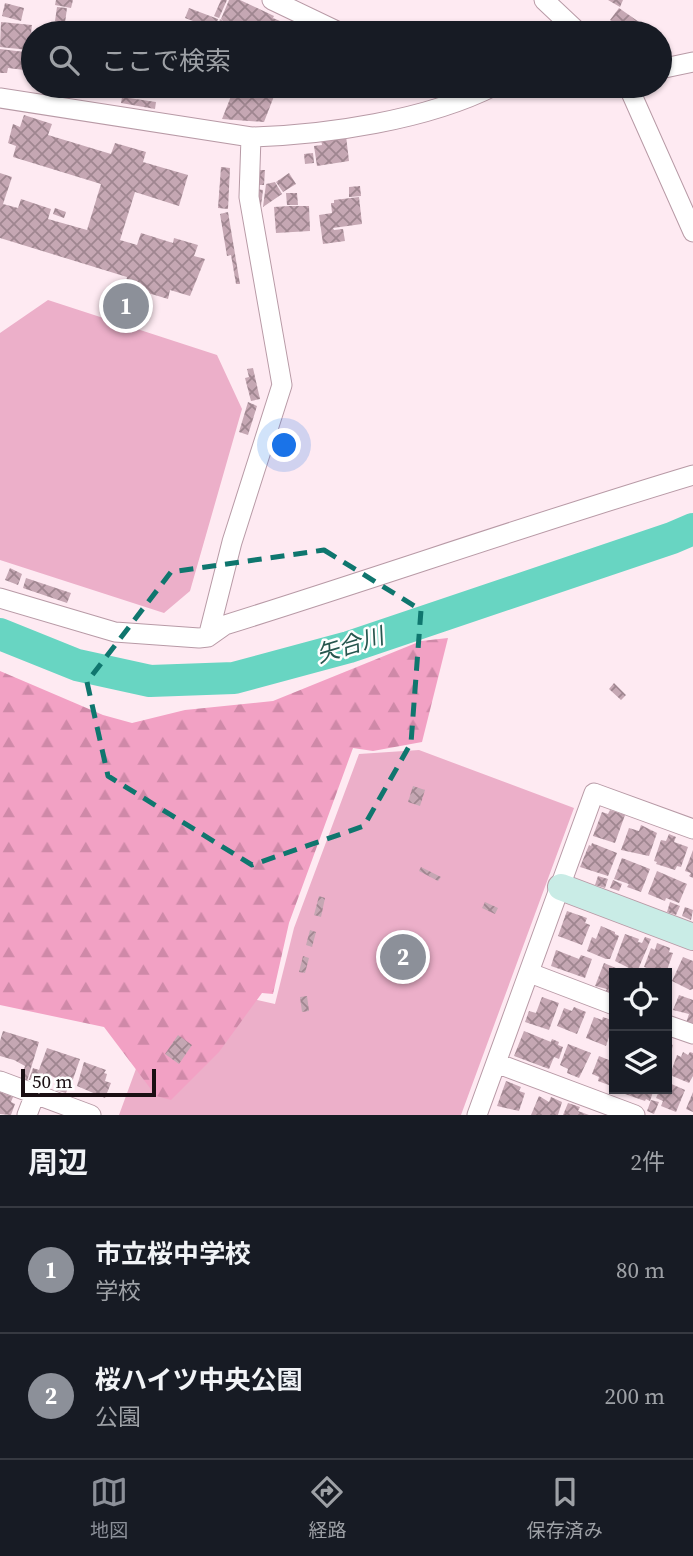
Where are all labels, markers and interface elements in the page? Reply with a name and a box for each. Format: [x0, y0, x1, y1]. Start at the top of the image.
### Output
search box [21, 21, 672, 98]
icon: search [45, 41, 83, 79]
text: ここで検索 [101, 43, 231, 79]
pin: 1 [103, 280, 149, 332]
your location [267, 428, 301, 462]
water label: 矢合川 [312, 619, 391, 670]
pin: 2 [380, 931, 426, 983]
map controls [609, 968, 672, 1094]
button: locate [609, 968, 672, 1031]
button: layers [609, 1031, 672, 1094]
scale bar [21, 1066, 156, 1098]
text: 50 m [32, 1068, 73, 1094]
text: 周辺 [28, 1142, 88, 1183]
text: 2件 [631, 1146, 665, 1178]
text: 市立桜中学校 [95, 1236, 251, 1272]
text: 1 [45, 1254, 57, 1286]
text: 80 m [616, 1254, 665, 1286]
text: 学校 [95, 1275, 141, 1307]
text: 桜ハイツ中央公園 [95, 1362, 302, 1398]
text: 2 [45, 1380, 57, 1412]
text: 200 m [604, 1380, 665, 1412]
text: 公園 [95, 1401, 141, 1433]
tab: 地図 [90, 1473, 128, 1543]
tab: 経路 [308, 1473, 347, 1543]
tab: 保存済み [527, 1473, 603, 1543]

